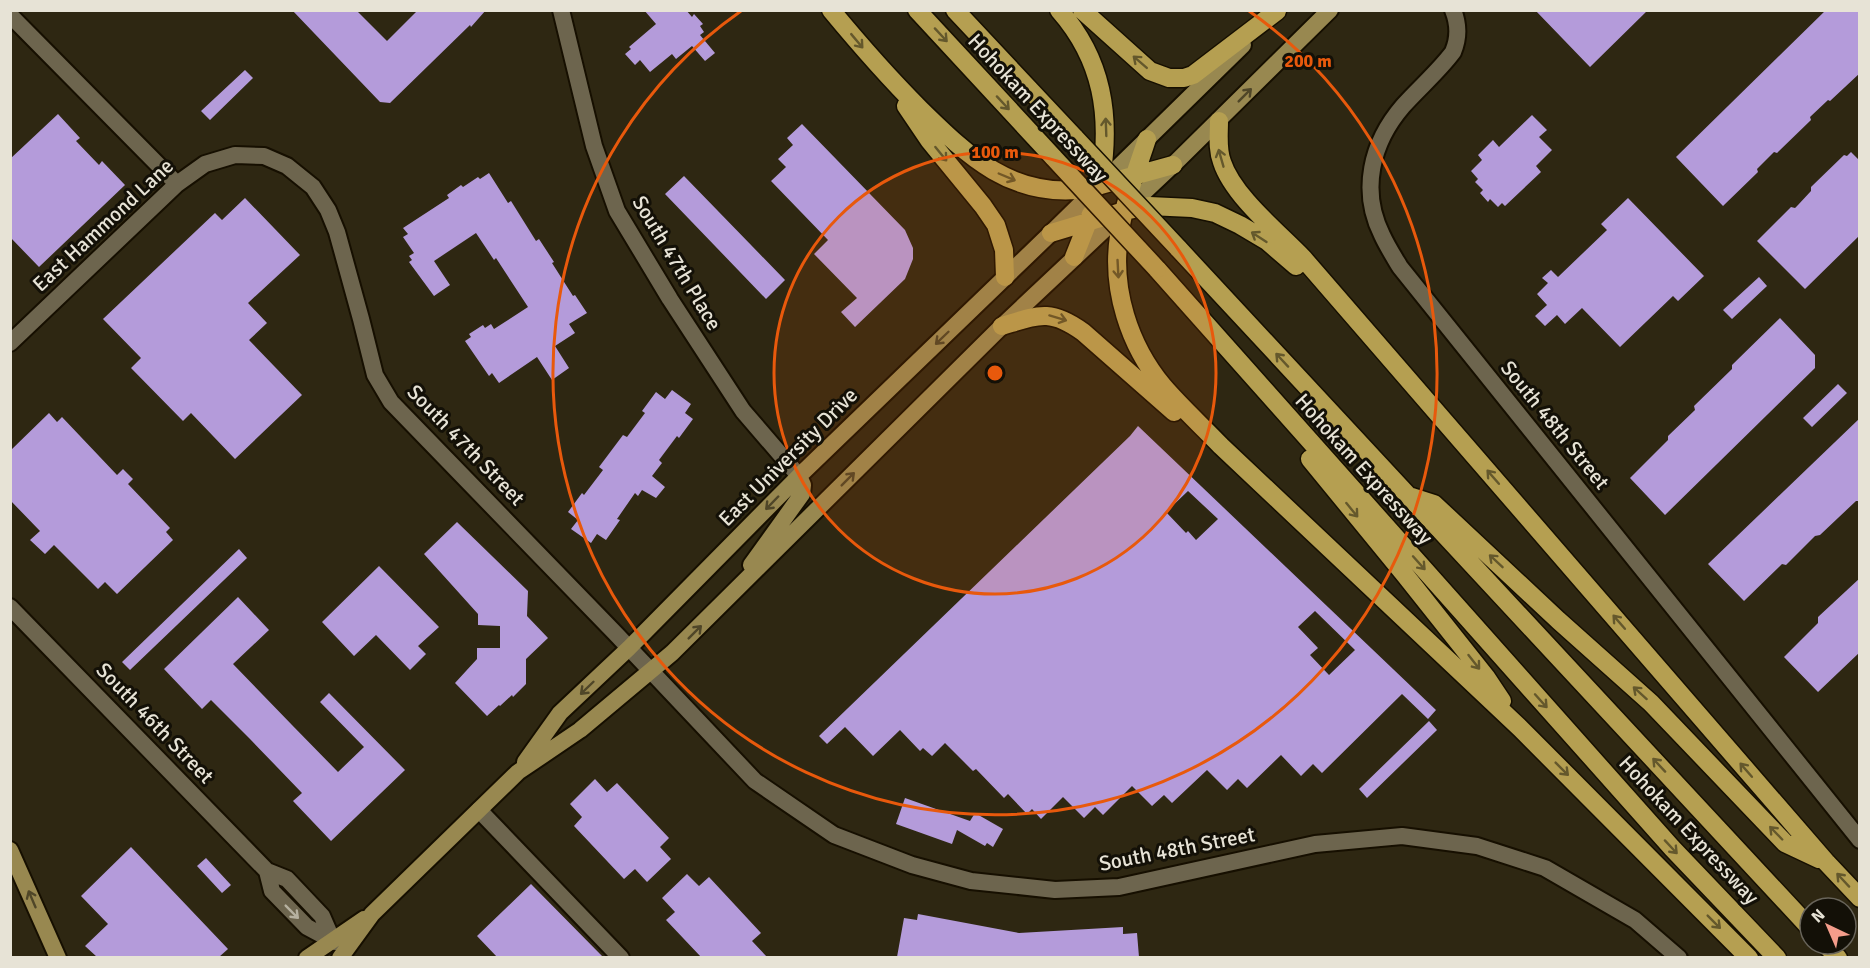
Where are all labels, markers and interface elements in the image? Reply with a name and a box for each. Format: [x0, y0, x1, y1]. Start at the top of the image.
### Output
one-way arrow [933, 28, 948, 43]
street label: Hohokam Expressway [962, 28, 1114, 188]
one-way arrow [850, 33, 864, 48]
text: 200 m [1284, 50, 1332, 72]
one-way arrow [1133, 55, 1148, 69]
one-way arrow [1237, 87, 1252, 102]
one-way arrow [996, 95, 1010, 110]
one-way arrow [1100, 117, 1111, 137]
text: 100 m [971, 141, 1019, 163]
one-way arrow [934, 146, 947, 162]
one-way arrow [1215, 149, 1227, 168]
street label: East Hammond Lane [27, 153, 179, 297]
one-way arrow [997, 172, 1016, 183]
street label: South 47th Place [627, 191, 727, 335]
one-way arrow [1250, 230, 1267, 243]
one-way arrow [1112, 259, 1123, 279]
one-way arrow [1048, 314, 1067, 325]
one-way arrow [934, 331, 949, 345]
one-way arrow [1275, 353, 1289, 368]
street label: South 48th Street [1495, 355, 1615, 495]
centre of rings [985, 363, 1005, 383]
street label: South 47th Street [402, 379, 530, 511]
street label: East University Drive [713, 382, 863, 532]
street label: Hohokam Expressway [1289, 388, 1439, 550]
one-way arrow [1486, 470, 1500, 485]
one-way arrow [840, 472, 855, 487]
one-way arrow [765, 496, 779, 511]
one-way arrow [1345, 502, 1359, 517]
one-way arrow [1489, 555, 1504, 569]
one-way arrow [1412, 556, 1426, 571]
one-way arrow [1612, 615, 1626, 630]
one-way arrow [687, 624, 702, 639]
one-way arrow [1468, 654, 1481, 670]
street label: South 46th Street [91, 657, 219, 789]
one-way arrow [579, 681, 594, 695]
one-way arrow [1633, 686, 1648, 700]
one-way arrow [1534, 693, 1548, 708]
street label: Hohokam Expressway [1613, 750, 1765, 910]
one-way arrow [1652, 758, 1666, 773]
one-way arrow [1554, 762, 1569, 777]
one-way arrow [1739, 763, 1753, 778]
street label: South 48th Street [1097, 821, 1257, 877]
one-way arrow [1768, 825, 1783, 840]
one-way arrow [1664, 839, 1678, 854]
one-way arrow [1836, 873, 1850, 888]
one-way arrow [26, 891, 37, 909]
north arrow [1798, 896, 1858, 956]
one-way arrow [285, 904, 299, 919]
text: N [1807, 905, 1829, 927]
one-way arrow [1706, 915, 1721, 930]

